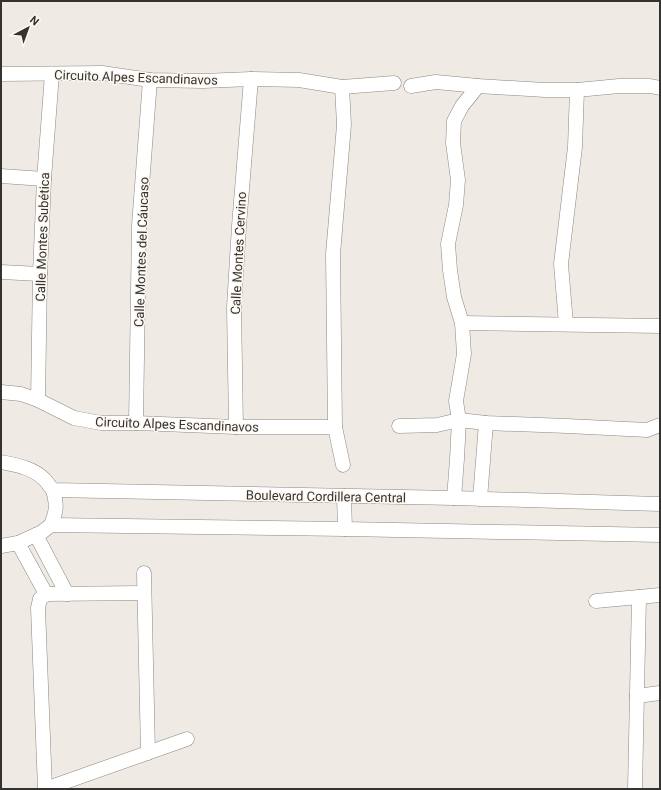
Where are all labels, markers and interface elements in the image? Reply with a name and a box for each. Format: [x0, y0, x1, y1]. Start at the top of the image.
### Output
north arrow [8, 8, 48, 48]
text: N [27, 13, 42, 28]
street label: Circuito Alpes Escandinavos [54, 67, 218, 88]
street label: Calle Montes Subética [33, 172, 52, 302]
street label: Calle Montes del Cáucaso [131, 177, 152, 327]
street label: Calle Montes Cervino [228, 191, 249, 315]
street label: Circuito Alpes Escandinavos [95, 414, 259, 435]
street label: Boulevard Cordillera Central [246, 488, 406, 505]

